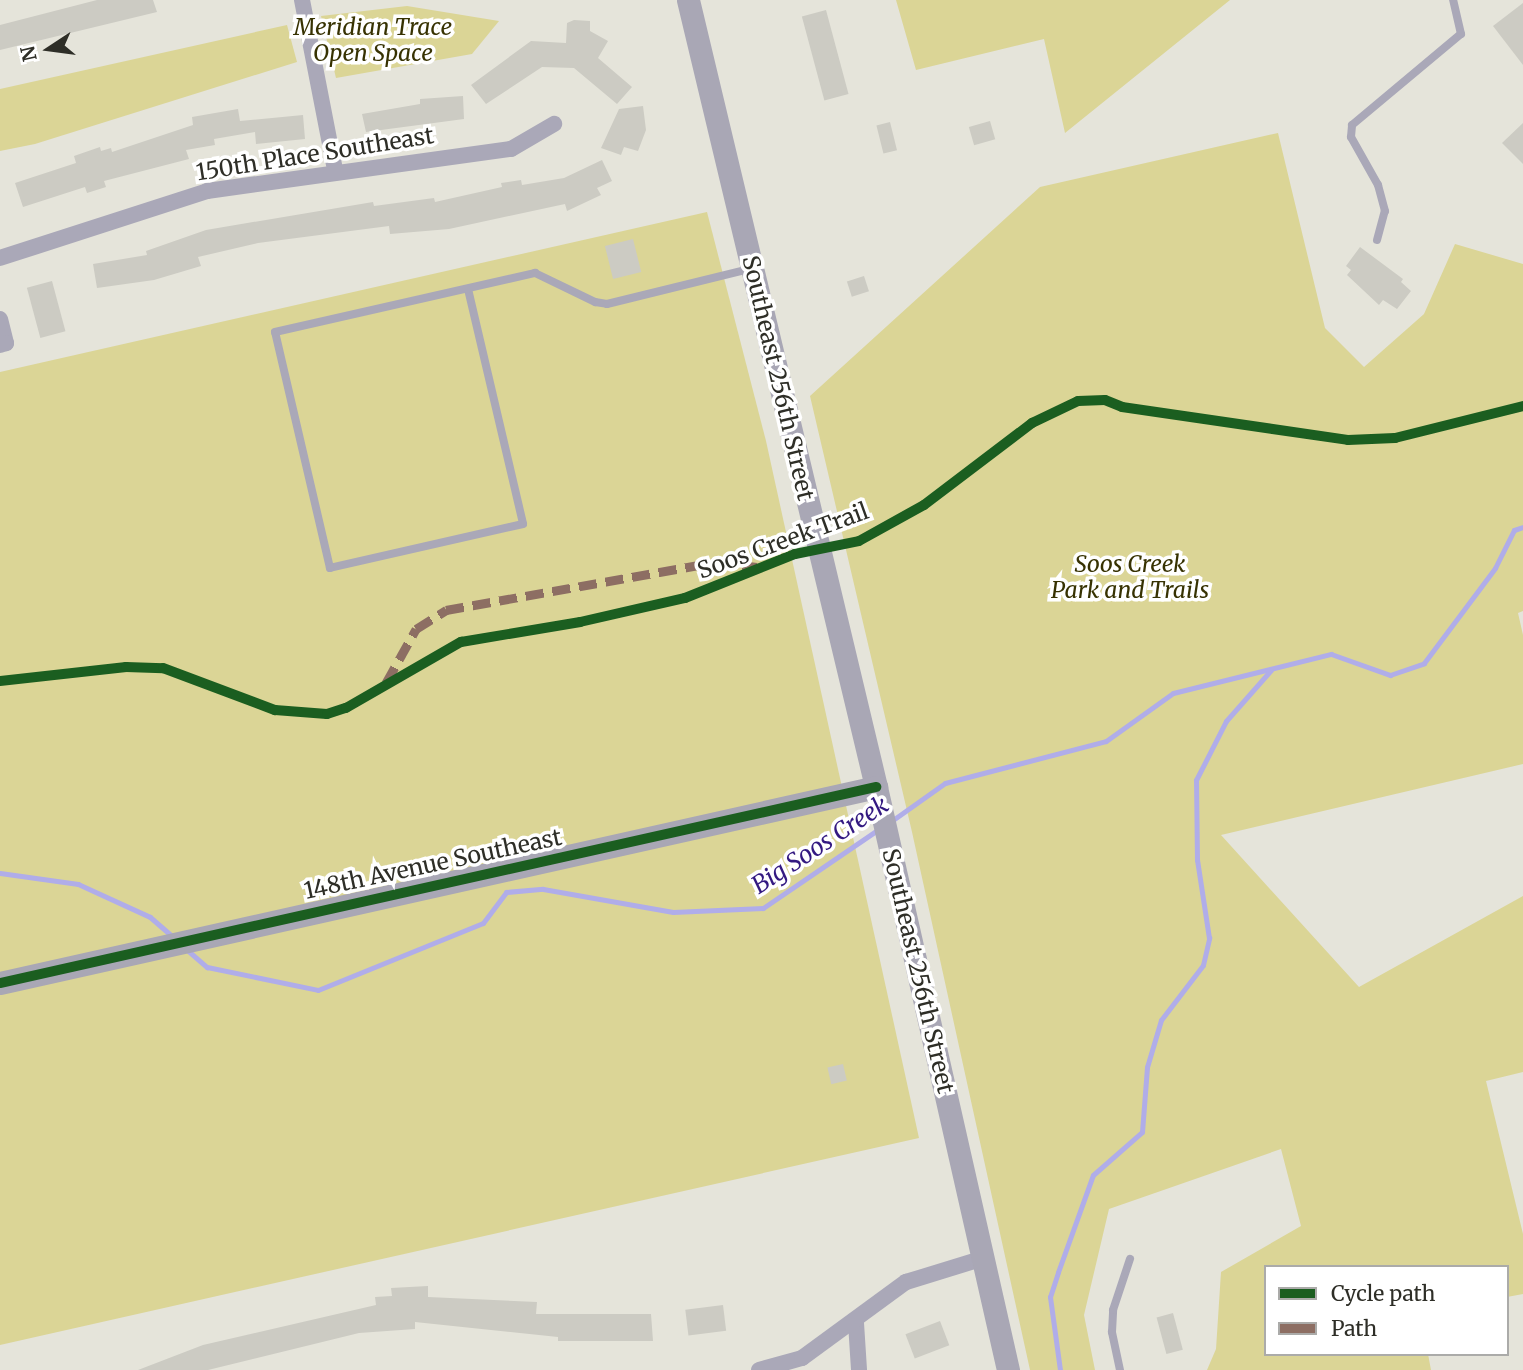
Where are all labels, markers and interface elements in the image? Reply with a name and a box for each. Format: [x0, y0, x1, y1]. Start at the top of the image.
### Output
park label: Meridian Trace Open Space [294, 13, 452, 67]
north arrow [14, 14, 84, 84]
text: N [15, 44, 42, 64]
street label: 150th Place Southeast [194, 122, 436, 186]
street label: Southeast 256th Street [736, 253, 820, 503]
street label: Soos Creek Trail [694, 497, 872, 585]
park label: Soos Creek Park and Trails [1051, 550, 1209, 604]
water label: Big Soos Creek [746, 790, 894, 900]
street label: 148th Avenue Southeast [302, 823, 564, 905]
street label: Southeast 256th Street [876, 846, 960, 1096]
legend [1264, 1265, 1509, 1356]
text: Cycle path [1331, 1280, 1435, 1307]
text: Path [1331, 1315, 1377, 1342]

